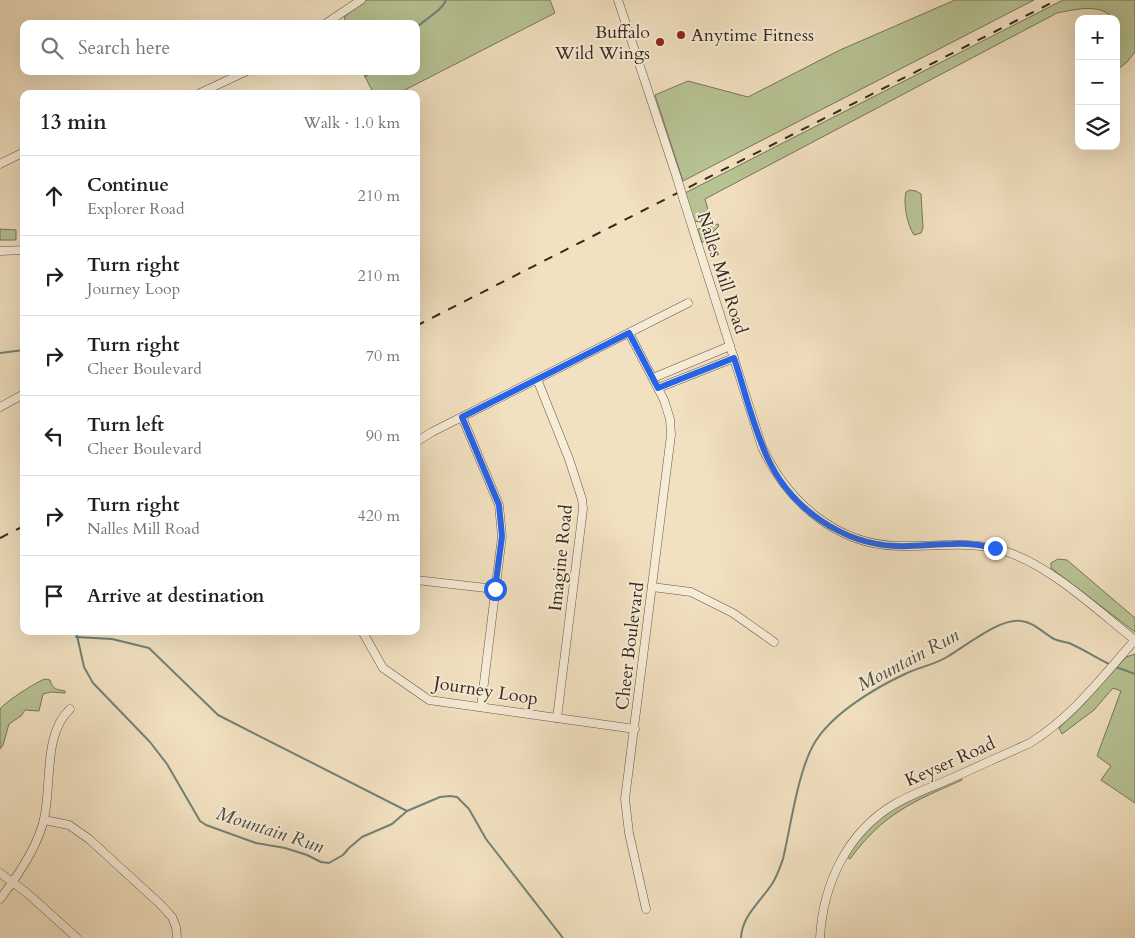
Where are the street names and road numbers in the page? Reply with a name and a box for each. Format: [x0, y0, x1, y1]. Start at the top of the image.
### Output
street label: Nalles Mill Road [691, 209, 754, 338]
street label: Imagine Road [543, 503, 579, 613]
street label: Cheer Boulevard [610, 580, 650, 712]
street label: Journey Loop [429, 670, 540, 712]
street label: Keyser Road [901, 731, 999, 793]

